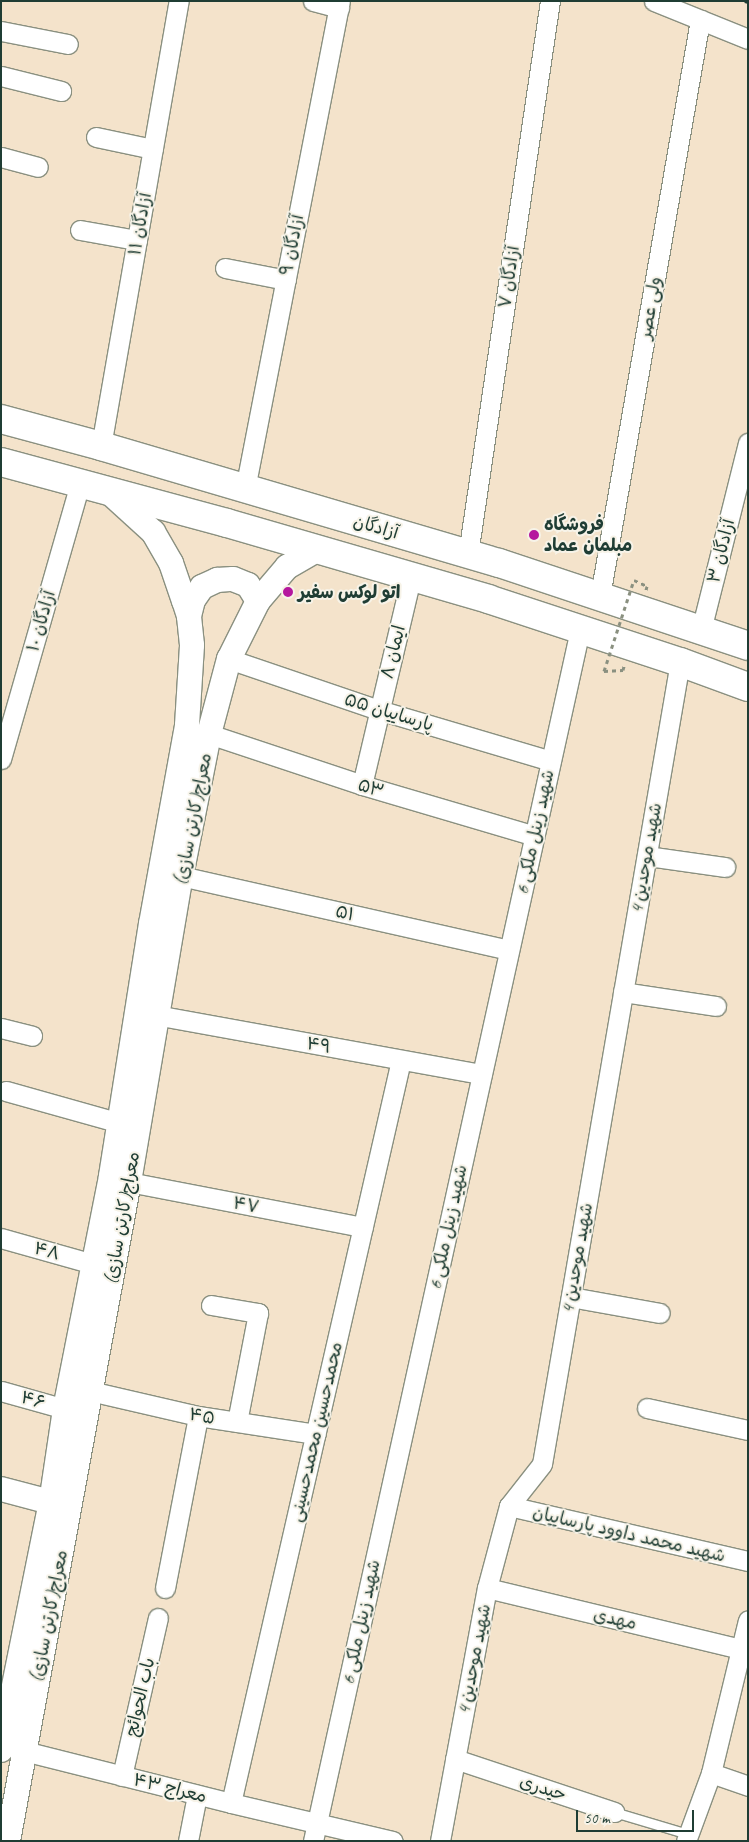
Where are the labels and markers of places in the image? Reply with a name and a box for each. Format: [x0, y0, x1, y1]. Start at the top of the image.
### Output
place label: فروشگاه مبلمان عماد [544, 514, 632, 556]
marker: فروشگاه مبلمان عماد [528, 529, 540, 541]
place label: اتو لوکس سفیر [298, 581, 400, 603]
marker: اتو لوکس سفیر [282, 586, 294, 598]

